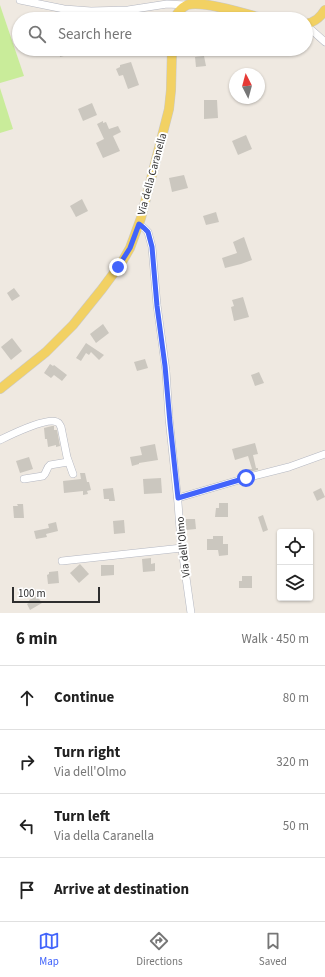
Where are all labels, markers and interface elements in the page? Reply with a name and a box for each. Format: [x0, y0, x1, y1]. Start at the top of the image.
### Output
search box [12, 12, 313, 56]
icon: search [26, 23, 48, 45]
text: Search here [58, 24, 132, 45]
north arrow [229, 68, 265, 104]
street label: Via della Caranella [134, 131, 170, 217]
route end [109, 258, 127, 276]
route start [237, 469, 255, 487]
street label: Via dell'Olmo [172, 516, 194, 578]
map controls [277, 529, 313, 601]
button: locate [277, 529, 313, 565]
button: layers [277, 565, 313, 601]
scale bar [12, 585, 100, 604]
text: 100 m [18, 586, 46, 601]
text: 6 min [16, 627, 57, 651]
text: Walk · 450 m [241, 630, 309, 648]
icon: ahead [16, 687, 38, 709]
text: Continue [54, 687, 114, 708]
text: 80 m [283, 689, 309, 707]
text: Turn right [54, 742, 120, 763]
icon: right [16, 751, 38, 773]
text: 320 m [276, 753, 309, 771]
text: Via dell'Olmo [54, 763, 126, 781]
text: Turn left [54, 806, 110, 827]
icon: left [16, 815, 38, 837]
text: 50 m [283, 817, 309, 835]
text: Via della Caranella [54, 827, 154, 845]
icon: arrive [16, 879, 38, 901]
text: Arrive at destination [54, 879, 189, 900]
tab: Map [38, 930, 60, 969]
tab: Directions [136, 930, 183, 969]
tab: Saved [259, 930, 287, 969]

